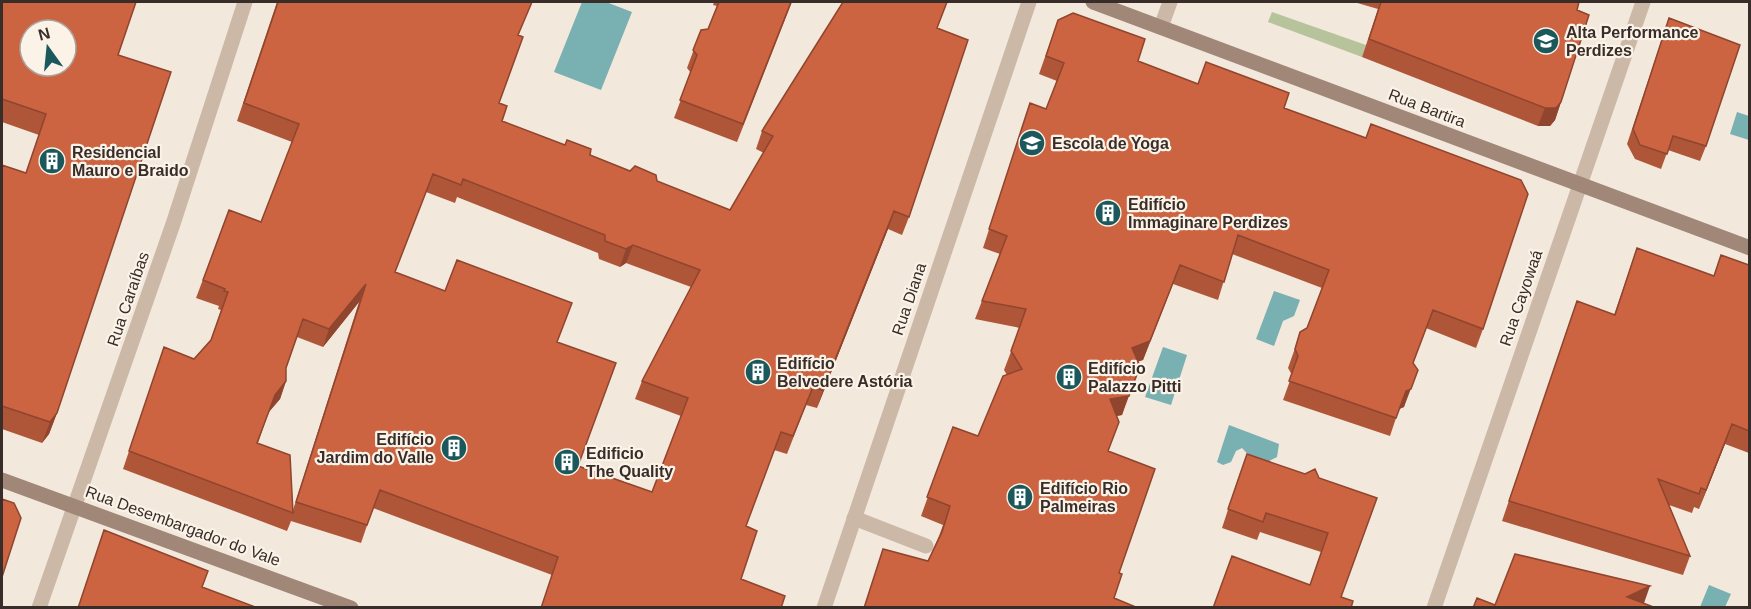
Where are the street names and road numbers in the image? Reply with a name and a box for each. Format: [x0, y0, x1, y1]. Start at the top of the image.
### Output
street label: Rua Bartira [1386, 86, 1468, 130]
street label: Rua Cayowaá [1497, 248, 1545, 348]
street label: Rua Caraíbas [104, 250, 152, 348]
street label: Rua Diana [889, 260, 929, 338]
street label: Rua Desembargador do Vale [83, 483, 283, 569]

